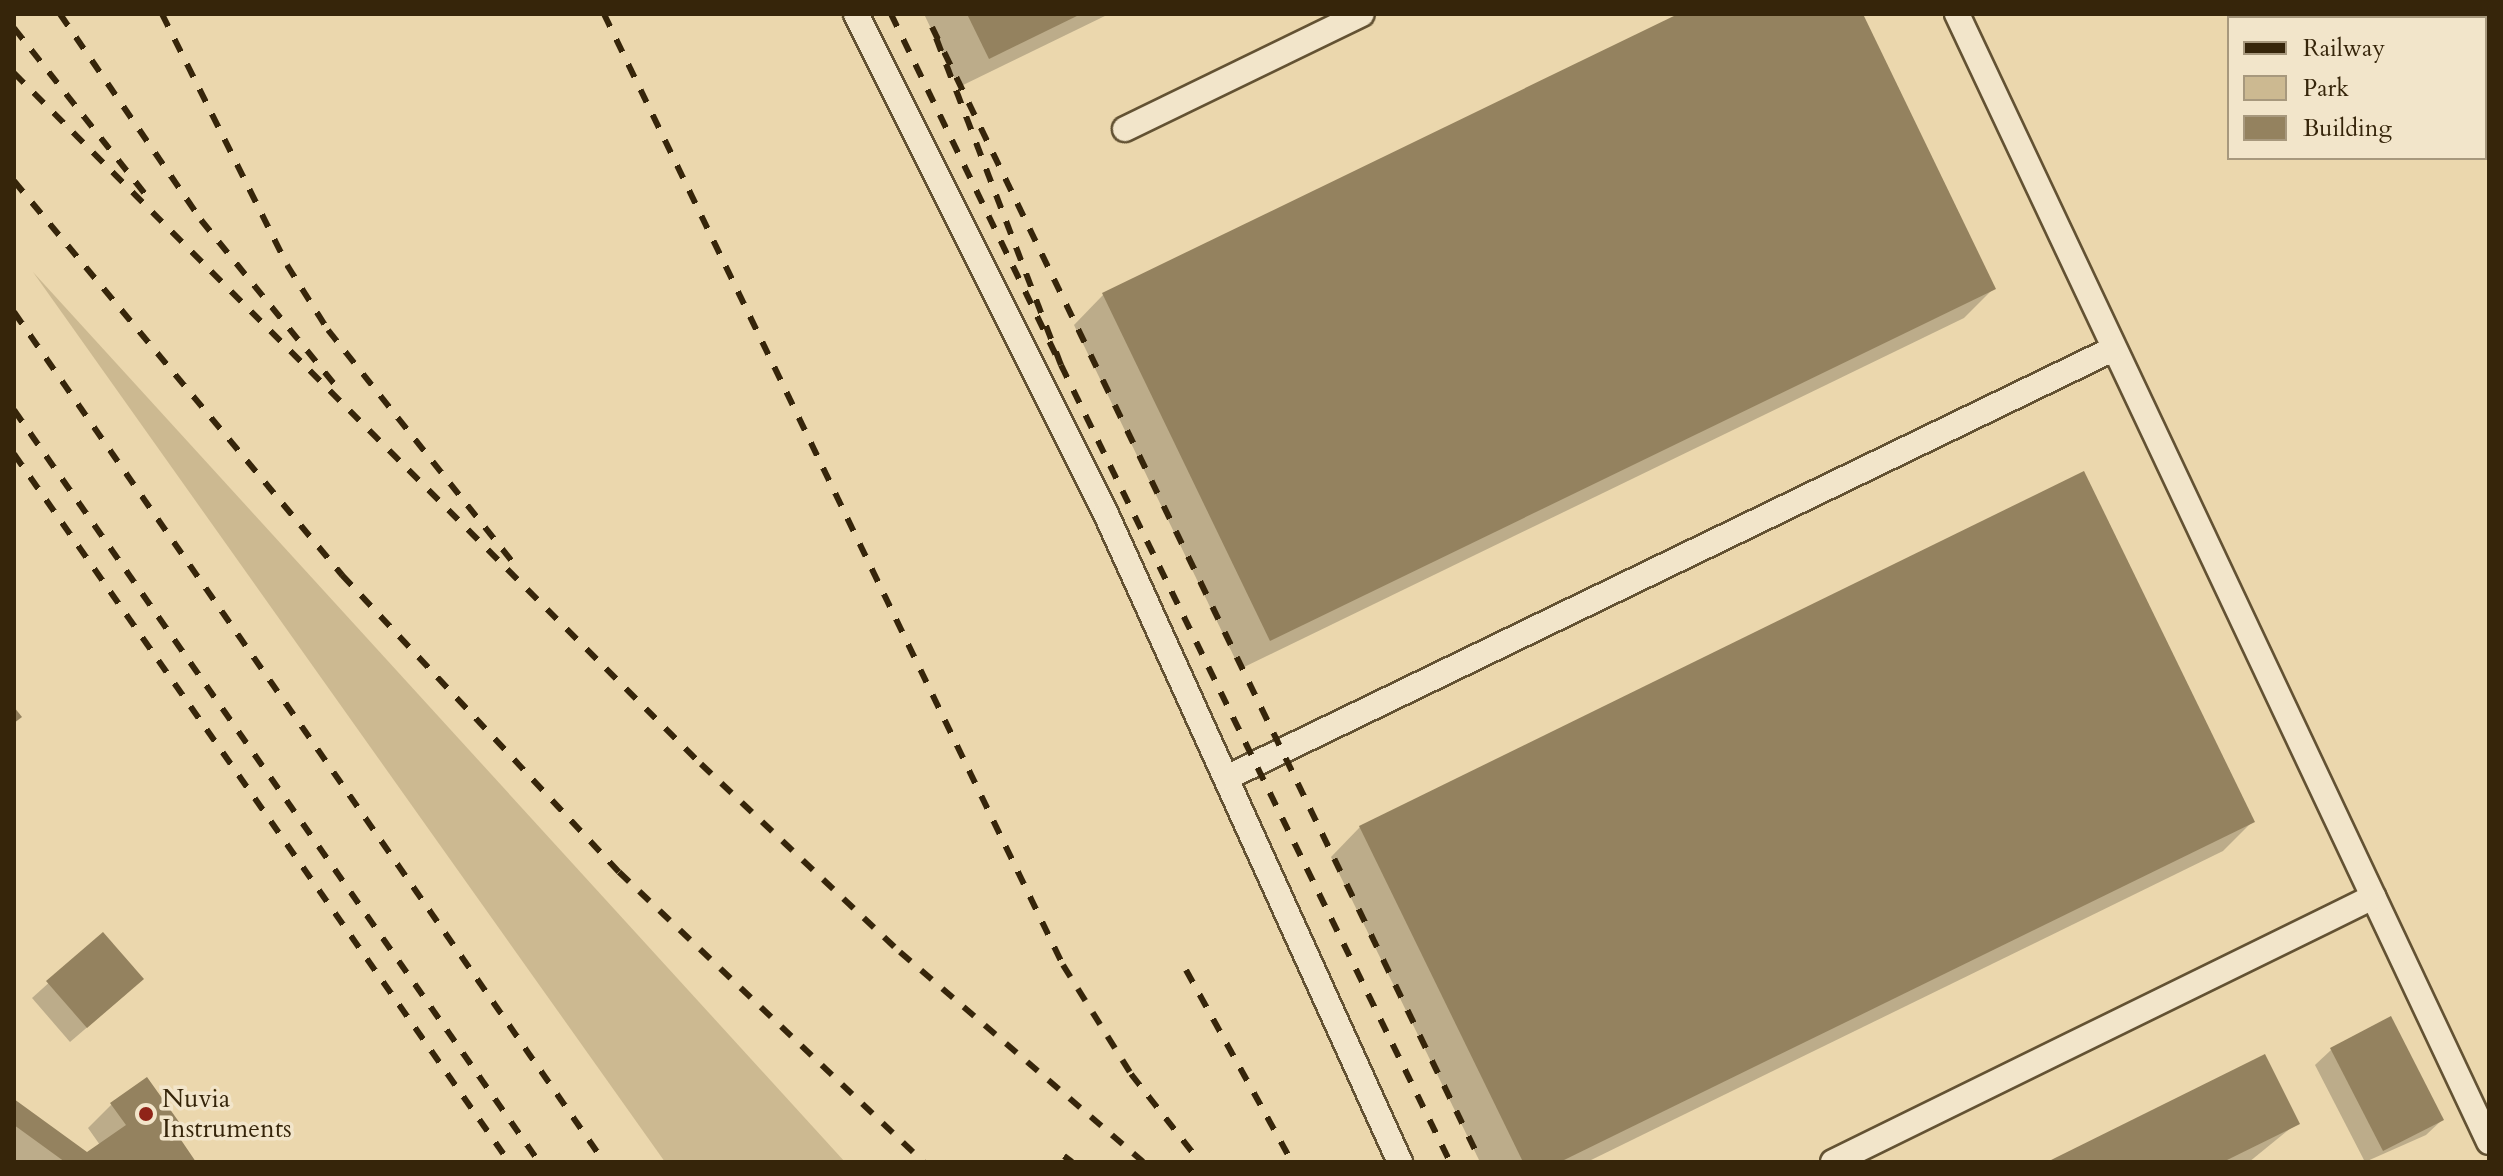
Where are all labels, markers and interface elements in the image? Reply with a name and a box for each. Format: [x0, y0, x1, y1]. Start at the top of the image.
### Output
legend [2227, 16, 2487, 160]
text: Railway [2303, 32, 2385, 65]
text: Park [2303, 72, 2349, 105]
text: Building [2303, 112, 2392, 145]
place label: Nuvia Instruments [162, 1083, 292, 1144]
marker: Nuvia Instruments [137, 1105, 155, 1123]

